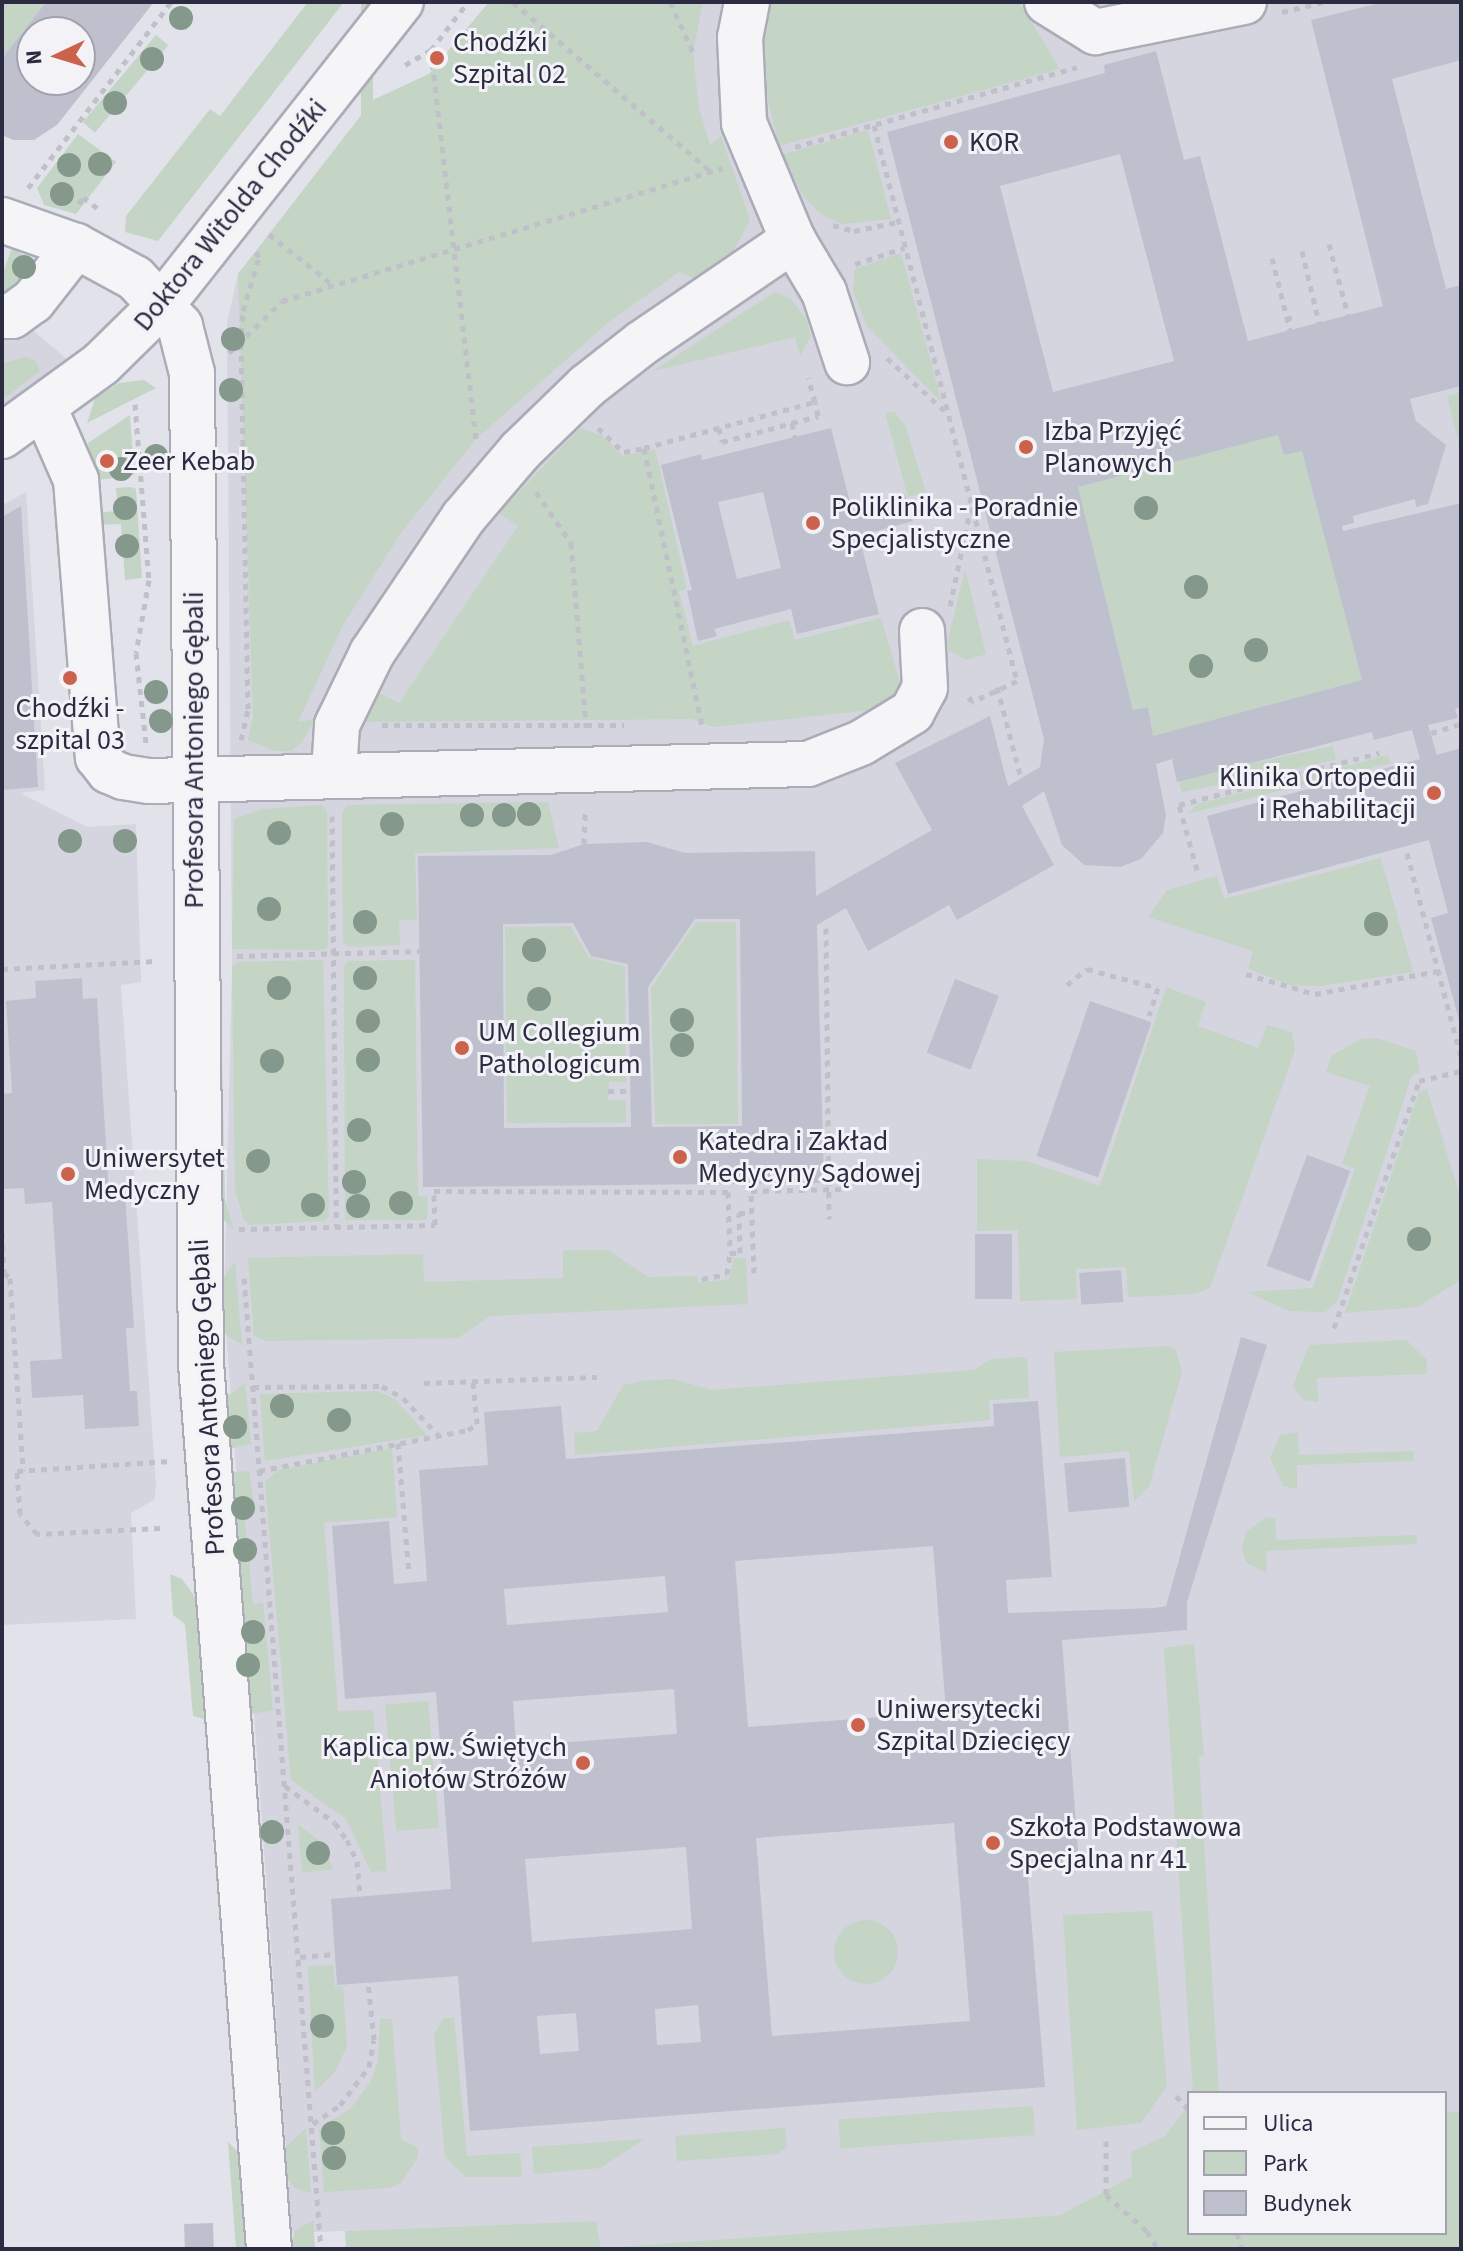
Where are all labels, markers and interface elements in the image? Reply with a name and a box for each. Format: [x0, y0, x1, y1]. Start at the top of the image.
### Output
north arrow [16, 16, 96, 96]
place label: Chodźki Szpital 02 [453, 25, 566, 91]
text: N [18, 49, 51, 66]
marker: Chodźki Szpital 02 [428, 49, 446, 67]
street label: Doktora Witolda Chodźki [126, 92, 334, 338]
place label: KOR [969, 125, 1019, 159]
marker: KOR [940, 131, 962, 153]
place label: Izba Przyjęć Planowych [1044, 414, 1182, 480]
marker: Izba Przyjęć Planowych [1015, 436, 1037, 458]
place label: Zeer Kebab [123, 444, 255, 478]
marker: Zeer Kebab [98, 452, 116, 470]
place label: Poliklinika - Poradnie Specjalistyczne [831, 490, 1078, 556]
marker: Poliklinika - Poradnie Specjalistyczne [802, 512, 824, 534]
street label: Profesora Antoniego Gębali [177, 591, 211, 909]
marker: Chodźki - szpital 03 [61, 669, 79, 687]
place label: Chodźki - szpital 03 [15, 691, 125, 757]
place label: Klinika Ortopedii i Rehabilitacji [1219, 760, 1416, 826]
marker: Klinika Ortopedii i Rehabilitacji [1423, 782, 1445, 804]
place label: UM Collegium Pathologicum [478, 1015, 641, 1081]
marker: UM Collegium Pathologicum [453, 1039, 471, 1057]
place label: Katedra i Zakład Medycyny Sądowej [698, 1124, 921, 1190]
place label: Uniwersytet Medyczny [84, 1141, 225, 1207]
marker: Katedra i Zakład Medycyny Sądowej [669, 1146, 691, 1168]
marker: Uniwersytet Medyczny [59, 1165, 77, 1183]
street label: Profesora Antoniego Gębali [182, 1238, 232, 1556]
place label: Uniwersytecki Szpital Dziecięcy [876, 1692, 1070, 1758]
marker: Uniwersytecki Szpital Dziecięcy [847, 1714, 869, 1736]
place label: Kaplica pw. Świętych Aniołów Stróżów [322, 1730, 567, 1796]
marker: Kaplica pw. Świętych Aniołów Stróżów [574, 1754, 592, 1772]
place label: Szkoła Podstawowa Specjalna nr 41 [1009, 1810, 1242, 1876]
marker: Szkoła Podstawowa Specjalna nr 41 [984, 1834, 1002, 1852]
legend [1187, 2091, 1447, 2235]
text: Ulica [1263, 2106, 1313, 2141]
text: Park [1263, 2146, 1308, 2181]
text: Budynek [1263, 2186, 1352, 2221]

